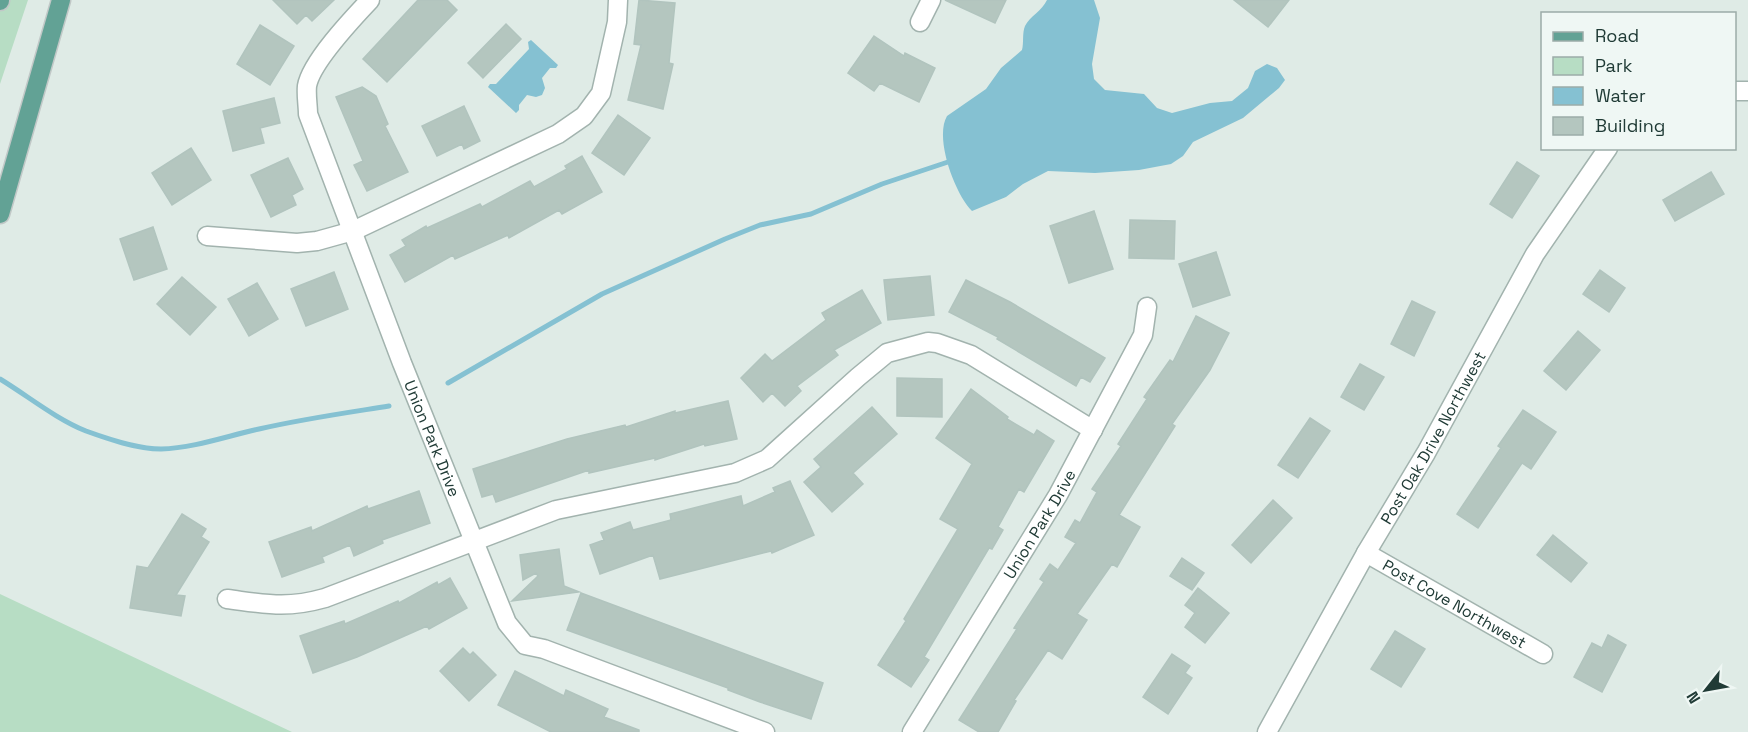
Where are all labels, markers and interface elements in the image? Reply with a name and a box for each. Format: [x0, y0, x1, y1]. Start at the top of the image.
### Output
legend [1541, 12, 1736, 150]
text: Road [1595, 24, 1639, 47]
text: Park [1595, 54, 1633, 77]
text: Water [1595, 84, 1646, 107]
text: Building [1595, 114, 1665, 137]
street label: Post Oak Drive Northwest [1375, 347, 1490, 528]
street label: Union Park Drive [399, 377, 465, 500]
street label: Union Park Drive [999, 466, 1080, 583]
street label: Post Cove Northwest [1379, 554, 1530, 653]
north arrow [1676, 660, 1736, 720]
text: N [1682, 687, 1705, 707]

